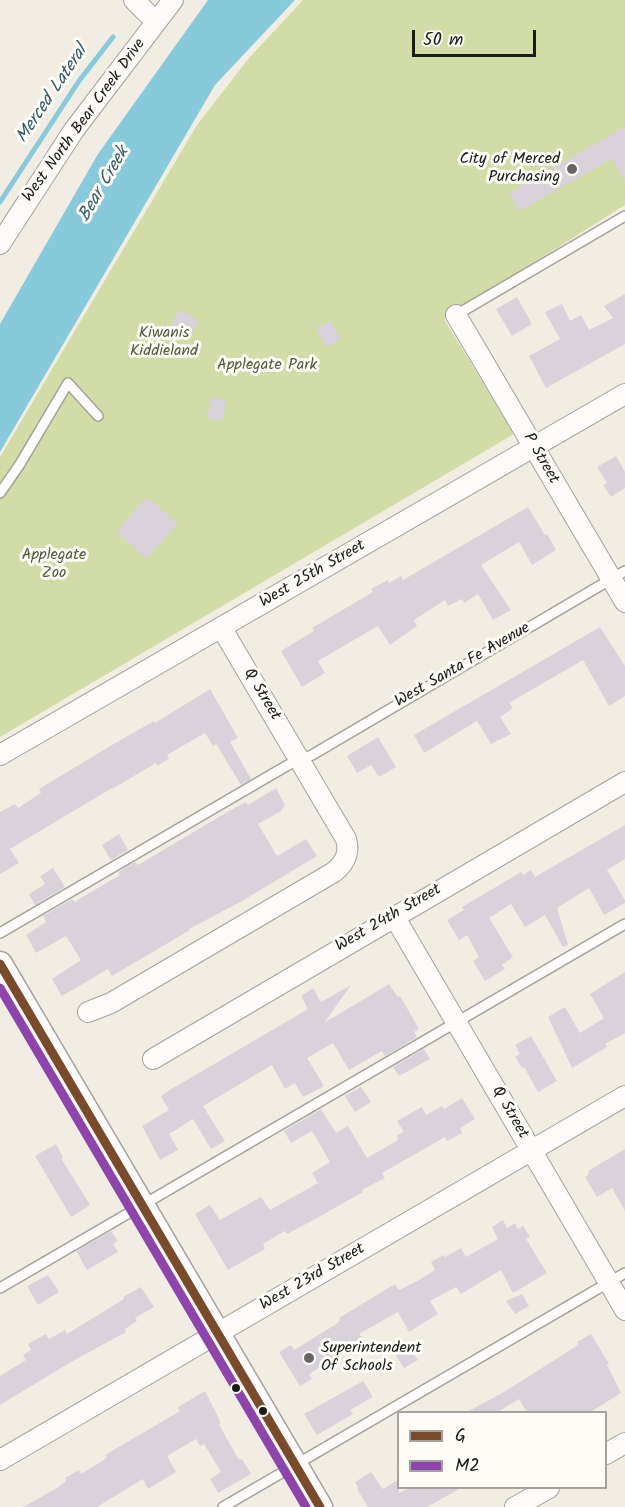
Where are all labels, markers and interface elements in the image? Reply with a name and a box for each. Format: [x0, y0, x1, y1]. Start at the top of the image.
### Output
scale bar [415, 18, 540, 56]
text: 50 m [423, 26, 463, 55]
street label: West North Bear Creek Drive [19, 36, 151, 206]
water label: Merced Lateral [13, 42, 93, 148]
water label: Bear Creek [75, 144, 135, 226]
place label: City of Merced Purchasing [459, 150, 560, 188]
marker: City of Merced Purchasing [565, 162, 579, 176]
park label: Kiwanis Kiddieland [130, 324, 198, 362]
park label: Applegate Park [217, 356, 317, 376]
street label: P Street [518, 430, 562, 488]
street label: West 25th Street [257, 537, 369, 613]
park label: Applegate Zoo [22, 546, 86, 584]
street label: West Santa Fe Avenue [392, 619, 534, 713]
street label: Q Street [238, 666, 284, 724]
street label: West 24th Street [333, 881, 445, 957]
street label: Q Street [486, 1083, 532, 1143]
street label: West 23rd Street [257, 1240, 369, 1316]
place label: Superintendent Of Schools [321, 1339, 421, 1377]
marker: Superintendent Of Schools [302, 1351, 316, 1365]
unlabelled marker [230, 1382, 242, 1394]
unlabelled marker [257, 1405, 269, 1417]
legend [397, 1411, 607, 1489]
text: G [455, 1422, 466, 1451]
text: M2 [455, 1452, 480, 1481]

